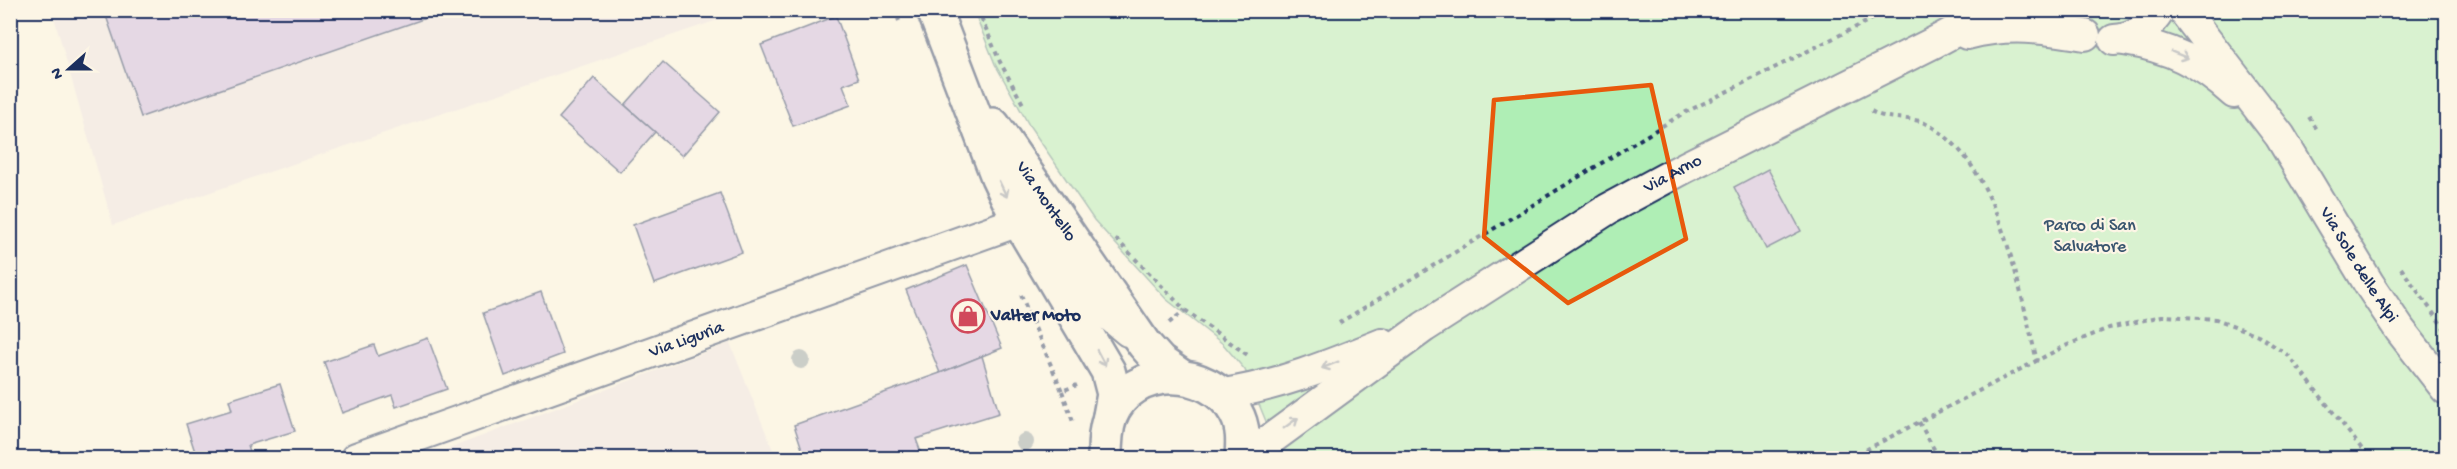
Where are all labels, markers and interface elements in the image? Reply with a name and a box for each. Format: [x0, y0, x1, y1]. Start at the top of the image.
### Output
north arrow [39, 39, 99, 99]
one-way arrow [2170, 50, 2188, 61]
text: N [47, 64, 69, 81]
street label: Via Arno [1639, 150, 1706, 199]
street label: Via Montello [1010, 157, 1081, 246]
one-way arrow [998, 180, 1010, 198]
street label: Via Sole delle Alpi [2314, 203, 2403, 327]
park label: Parco di San Salvatore [2043, 216, 2136, 258]
shop icon: Valter Moto [950, 298, 986, 334]
place label: Valter Moto [990, 306, 1081, 327]
street label: Via Liguria [645, 317, 728, 363]
one-way arrow [1096, 348, 1107, 366]
one-way arrow [1321, 360, 1340, 371]
one-way arrow [1283, 417, 1299, 429]

